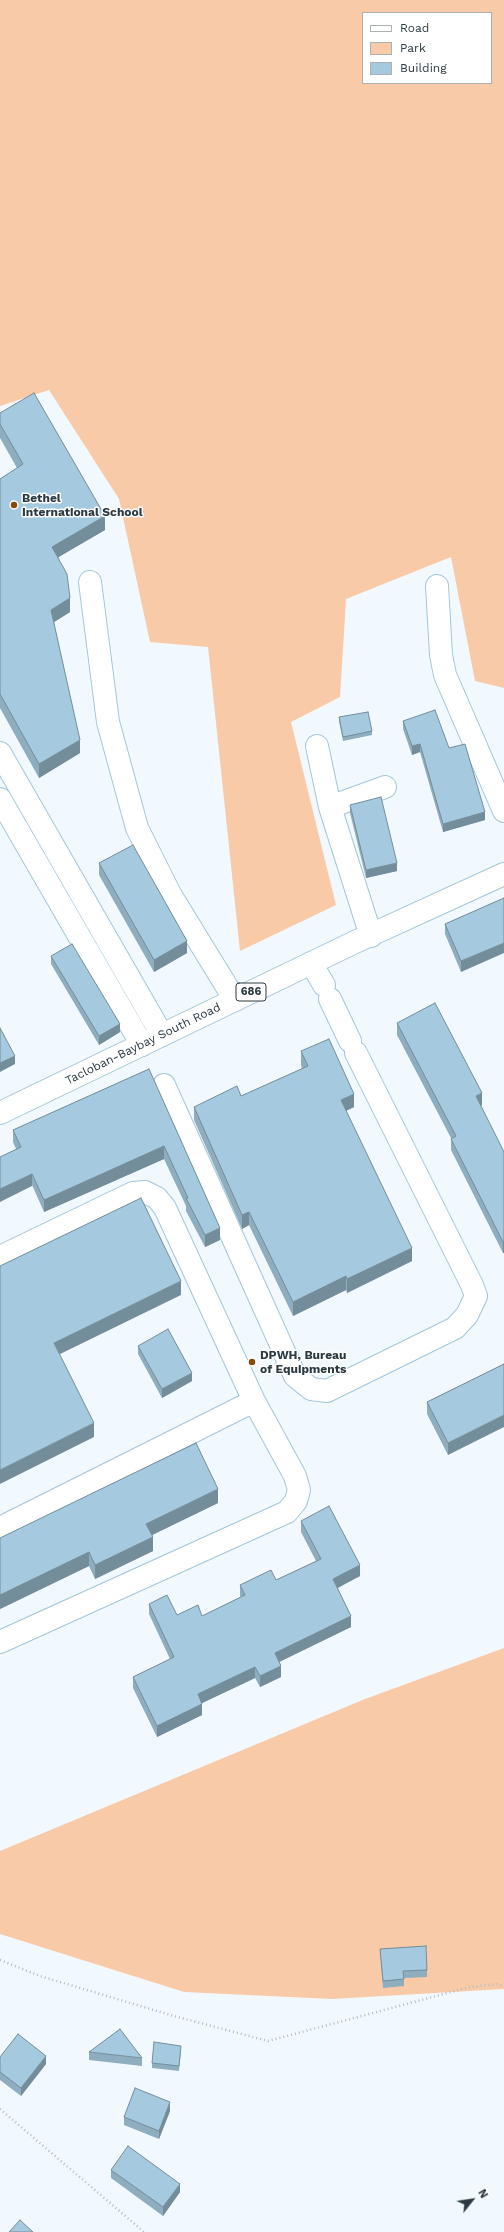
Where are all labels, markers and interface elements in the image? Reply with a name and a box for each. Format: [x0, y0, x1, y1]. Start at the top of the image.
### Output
legend [362, 12, 492, 84]
text: Road [400, 21, 429, 35]
text: Park [400, 41, 426, 55]
text: Building [400, 61, 447, 75]
place label: Bethel International School [22, 491, 143, 519]
marker: Bethel International School [9, 500, 19, 510]
road number: 686 [236, 983, 266, 1001]
street label: Tacloban-Baybay South Road [63, 1000, 223, 1088]
place label: DPWH, Bureau of Equipments [260, 1348, 346, 1376]
marker: DPWH, Bureau of Equipments [247, 1357, 257, 1367]
north arrow [452, 2180, 492, 2220]
text: N [475, 2187, 490, 2201]

